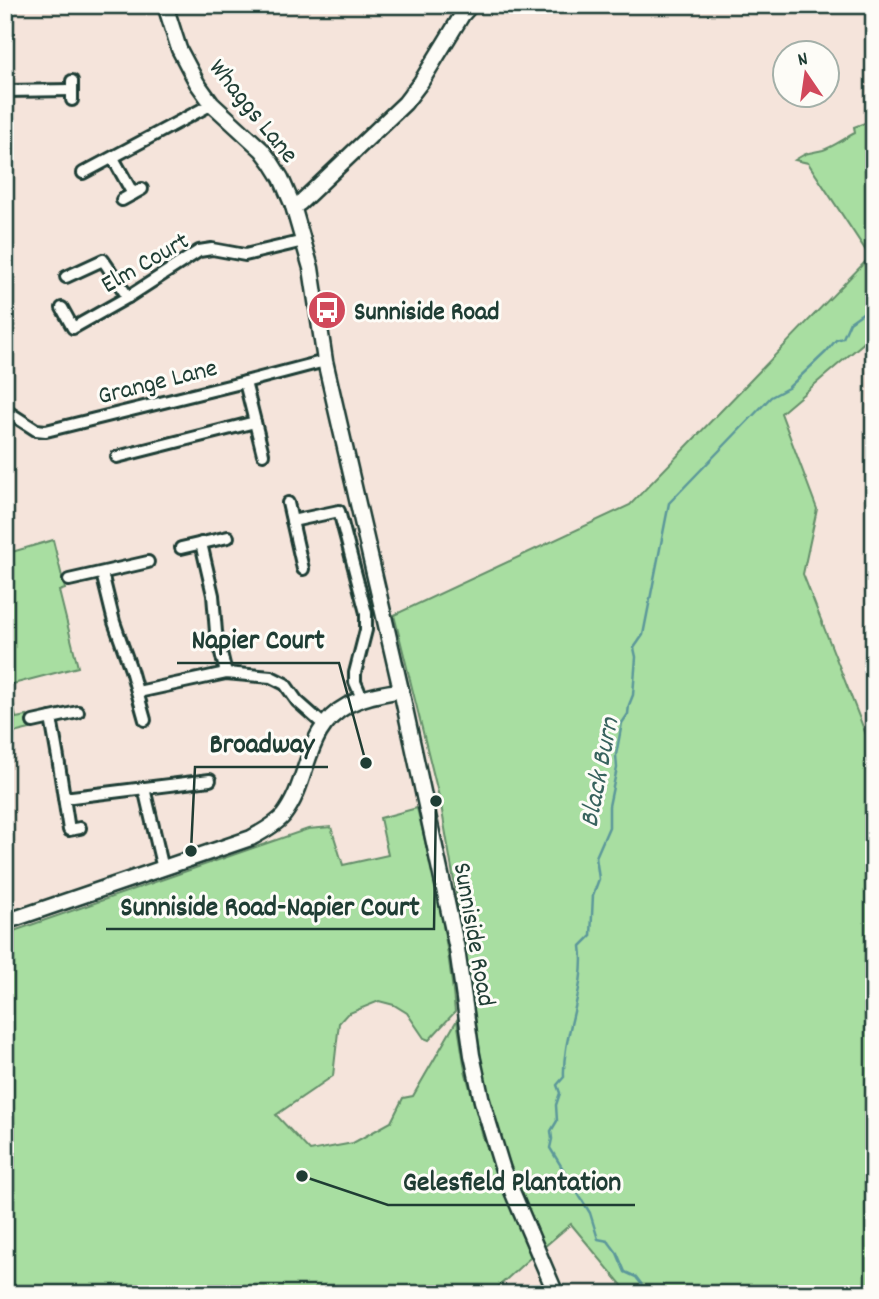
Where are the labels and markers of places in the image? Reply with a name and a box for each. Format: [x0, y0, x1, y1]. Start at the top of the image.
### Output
bus stop icon: Sunniside Road [306, 289, 348, 331]
place label: Sunniside Road [354, 295, 499, 332]
callout: Napier Court [177, 614, 339, 663]
callout: Broadway [195, 718, 328, 767]
callout: Sunniside Road-Napier Court [106, 880, 434, 929]
callout: Gelesfield Plantation [388, 1156, 635, 1205]

